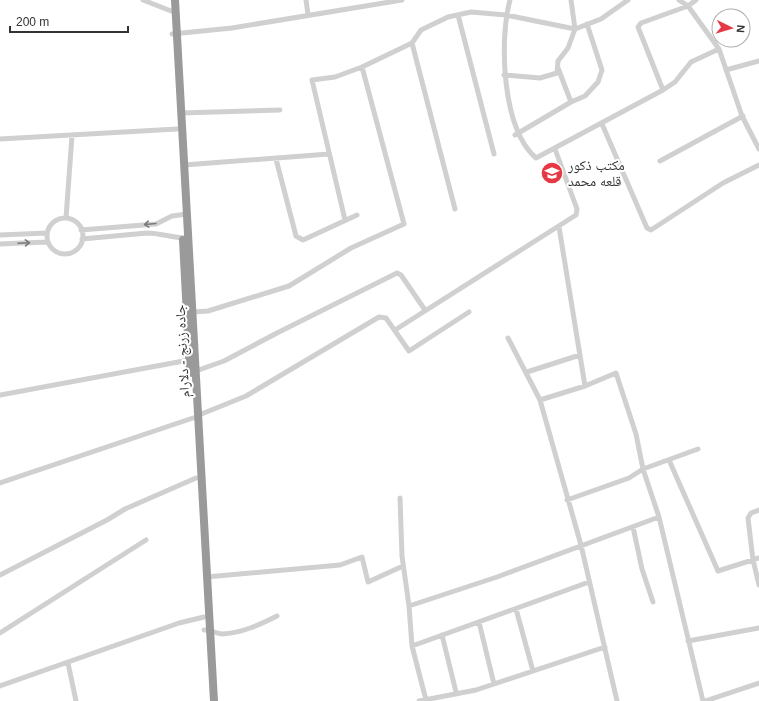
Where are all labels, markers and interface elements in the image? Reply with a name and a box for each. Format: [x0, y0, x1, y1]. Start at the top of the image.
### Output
scale bar [10, 8, 128, 34]
north arrow [711, 8, 751, 48]
text: 200 m [16, 15, 49, 29]
text: N [735, 24, 747, 33]
place label: مکتب ذکور قلعه محمد [567, 157, 625, 189]
school or university icon: مکتب ذکور قلعه محمد [539, 160, 565, 186]
one-way arrow [144, 221, 157, 228]
one-way arrow [17, 239, 30, 247]
street label: جاده زرنج - دلارام [172, 304, 194, 398]

